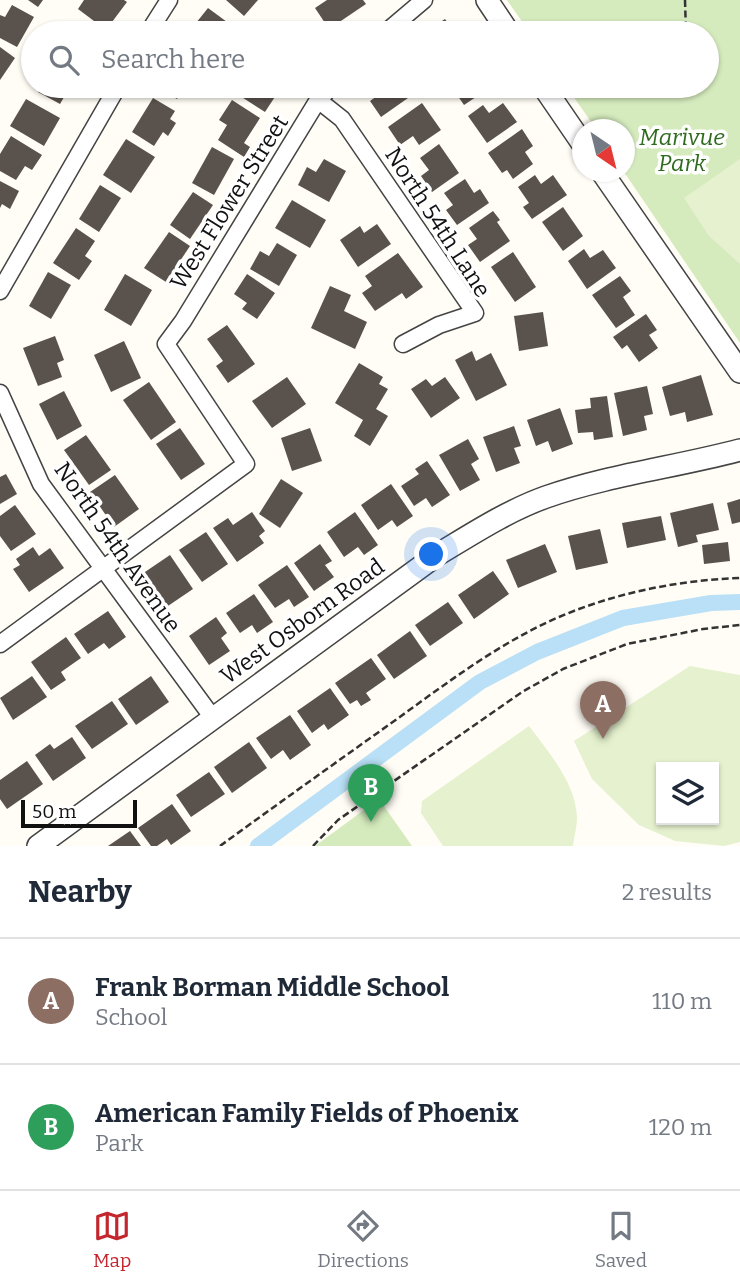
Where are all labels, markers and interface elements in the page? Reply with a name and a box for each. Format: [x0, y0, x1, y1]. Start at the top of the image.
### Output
search box [21, 21, 719, 98]
icon: search [45, 41, 83, 79]
text: Search here [101, 44, 245, 75]
street label: West Flower Street [164, 109, 294, 295]
north arrow [572, 119, 635, 182]
park label: Marivue Park [639, 123, 725, 177]
street label: North 54th Lane [379, 142, 497, 302]
street label: North 54th Avenue [49, 456, 187, 638]
your location [414, 537, 448, 571]
street label: West Osborn Road [214, 552, 390, 690]
pin: A [580, 681, 626, 739]
map controls [656, 762, 719, 825]
button: layers [656, 762, 719, 825]
pin: B [348, 764, 394, 822]
scale bar [21, 797, 136, 829]
text: 50 m [32, 800, 76, 823]
text: Nearby [28, 874, 132, 910]
text: 2 results [622, 878, 712, 906]
text: Frank Borman Middle School [95, 972, 449, 1003]
text: A [43, 987, 59, 1015]
text: 110 m [652, 987, 712, 1015]
text: School [95, 1003, 167, 1031]
text: American Family Fields of Phoenix [95, 1098, 519, 1129]
text: B [44, 1113, 58, 1141]
text: 120 m [649, 1113, 712, 1141]
text: Park [95, 1129, 144, 1157]
tab: Map [93, 1207, 131, 1272]
tab: Directions [317, 1207, 409, 1272]
tab: Saved [595, 1207, 647, 1272]

